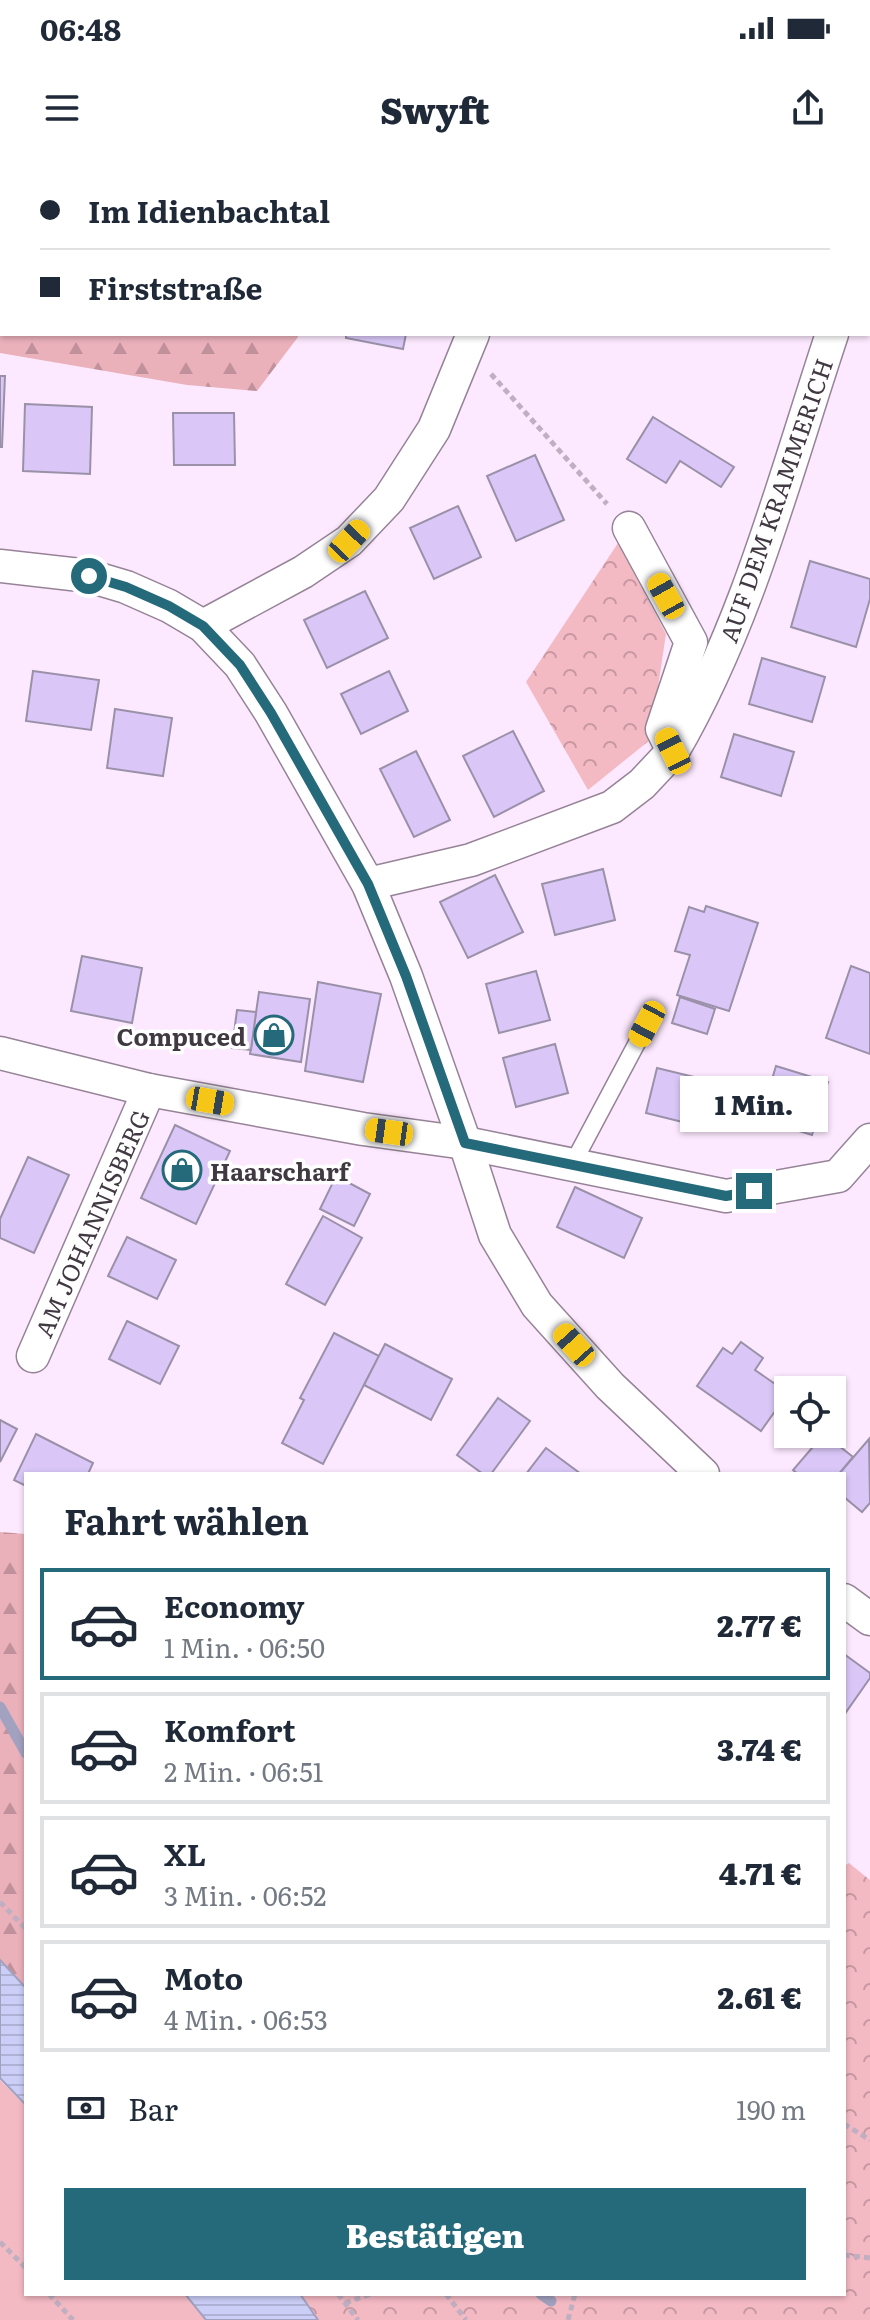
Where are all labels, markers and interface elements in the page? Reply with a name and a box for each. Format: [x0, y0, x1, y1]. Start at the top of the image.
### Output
text: 06:48 [40, 6, 121, 50]
text: Swyft [380, 82, 490, 135]
icon: menu [40, 86, 84, 130]
icon: share [786, 86, 830, 130]
text: Im Idienbachtal [88, 188, 330, 232]
text: Firststraße [88, 265, 263, 309]
street label: AUF DEM KRAMMERICH [710, 353, 840, 647]
car [324, 515, 374, 567]
route start [71, 558, 107, 594]
car [644, 569, 688, 623]
car [652, 724, 694, 778]
car [625, 997, 669, 1051]
shop icon: Compuced [253, 1014, 295, 1056]
place label: Compuced [117, 1018, 246, 1053]
callout: 1 Min. [680, 1075, 828, 1131]
text: 1 Min. [715, 1084, 793, 1123]
car [184, 1085, 236, 1117]
street label: AM JOHANNISBERG [25, 1104, 157, 1342]
car [364, 1117, 414, 1147]
shop icon: Haarscharf [161, 1149, 203, 1191]
place label: Haarscharf [210, 1153, 352, 1188]
route end [736, 1173, 772, 1209]
car [549, 1319, 599, 1371]
map controls [774, 1376, 846, 1448]
button: locate [774, 1376, 846, 1448]
text: Fahrt wählen [64, 1493, 309, 1546]
text: Economy [164, 1583, 304, 1627]
icon: car [68, 1588, 140, 1660]
text: 2.77 € [717, 1602, 802, 1646]
text: 1 Min. · 06:50 [164, 1627, 325, 1666]
text: Komfort [164, 1707, 296, 1751]
icon: car [68, 1712, 140, 1784]
text: 3.74 € [717, 1726, 802, 1770]
text: 2 Min. · 06:51 [164, 1751, 323, 1790]
text: XL [164, 1831, 206, 1875]
icon: car [68, 1836, 140, 1908]
text: 4.71 € [719, 1850, 802, 1894]
text: 3 Min. · 06:52 [164, 1875, 326, 1914]
text: Moto [164, 1955, 243, 1999]
icon: car [68, 1960, 140, 2032]
text: 2.61 € [718, 1974, 802, 2018]
text: 4 Min. · 06:53 [164, 1999, 328, 2038]
icon: cash [64, 2086, 108, 2130]
text: Bar [128, 2086, 178, 2130]
text: 190 m [736, 2089, 806, 2128]
button: Bestätigen [64, 2188, 806, 2280]

